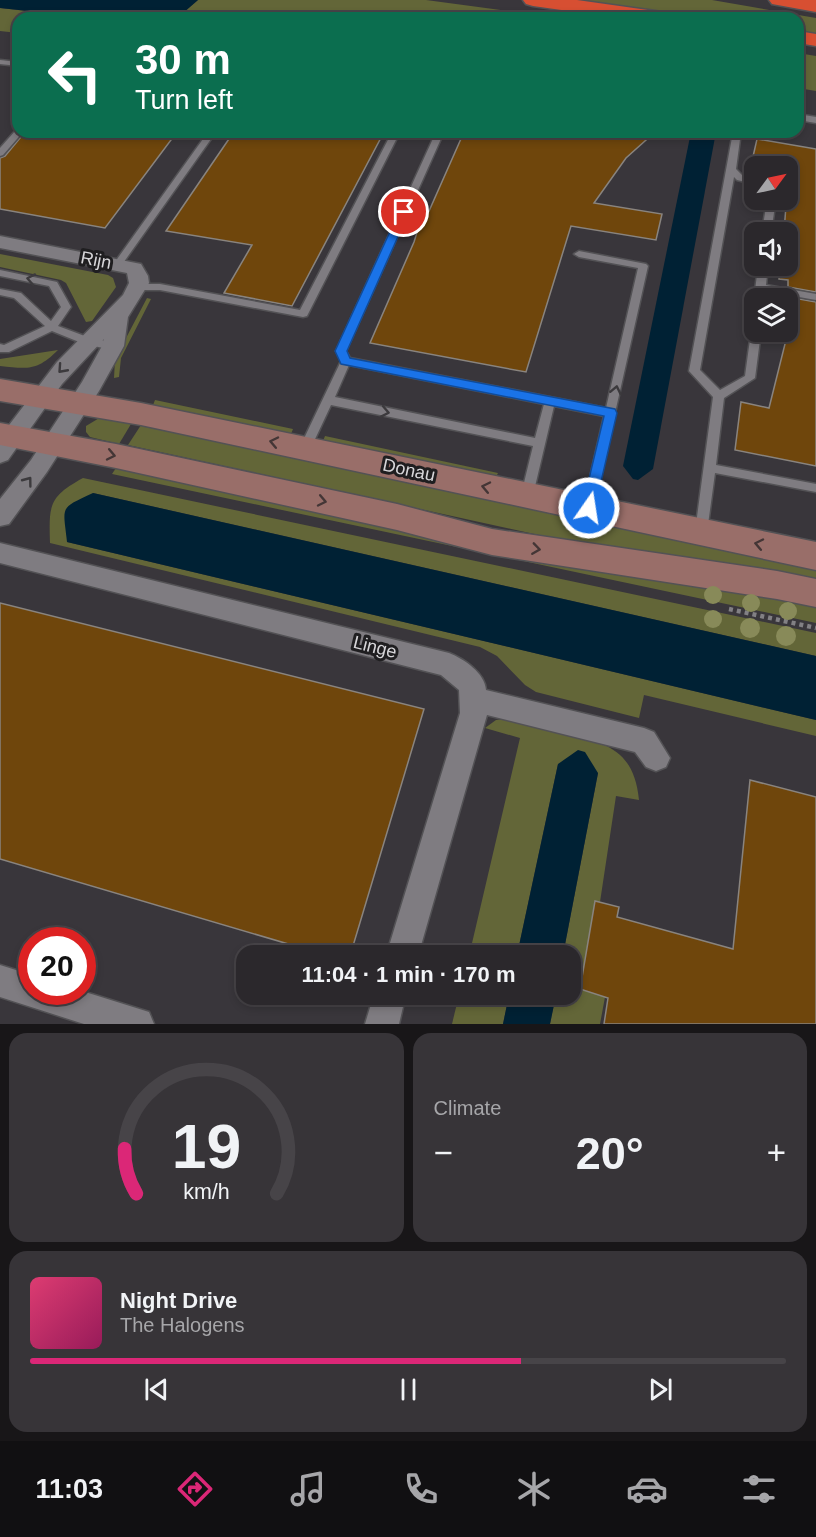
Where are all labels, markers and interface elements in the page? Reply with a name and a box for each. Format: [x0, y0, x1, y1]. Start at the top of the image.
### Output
icon: left [36, 36, 114, 114]
text: 30 m [135, 36, 231, 83]
text: Turn left [135, 85, 233, 115]
north arrow [744, 156, 798, 210]
map controls [744, 156, 798, 342]
pin [378, 186, 429, 237]
icon: arrive [387, 195, 420, 228]
button: sound [744, 222, 798, 276]
street label: Rijn [79, 247, 113, 273]
one-way arrow [26, 273, 36, 286]
button: layers [744, 288, 798, 342]
one-way arrow [58, 362, 69, 373]
one-way arrow [608, 385, 621, 395]
one-way arrow [380, 405, 390, 418]
one-way arrow [270, 436, 280, 449]
one-way arrow [106, 448, 116, 461]
street label: Donau [381, 455, 437, 485]
one-way arrow [20, 476, 31, 487]
position arrow [557, 476, 621, 540]
one-way arrow [481, 481, 491, 494]
one-way arrow [317, 494, 327, 507]
one-way arrow [754, 539, 764, 552]
one-way arrow [531, 542, 540, 554]
street label: Linge [351, 632, 399, 662]
speed limit sign: 20 [18, 927, 96, 1005]
text: 11:04 · 1 min · 170 m [302, 962, 516, 987]
text: Climate [434, 1097, 501, 1119]
text: 19 [172, 1112, 241, 1181]
text: 20° [576, 1128, 644, 1179]
text: − [434, 1134, 453, 1171]
text: + [767, 1134, 786, 1171]
text: km/h [183, 1181, 229, 1205]
text: Night Drive [120, 1288, 237, 1313]
text: The Halogens [120, 1314, 245, 1336]
icon: previous [140, 1373, 173, 1406]
icon: pause [392, 1373, 425, 1406]
icon: next [644, 1373, 677, 1406]
icon: directions [174, 1468, 216, 1510]
icon: music [287, 1468, 329, 1510]
icon: phone [400, 1468, 442, 1510]
icon: climate [513, 1468, 555, 1510]
icon: car [626, 1468, 668, 1510]
icon: filters [738, 1468, 780, 1510]
text: 11:03 [35, 1474, 103, 1504]

